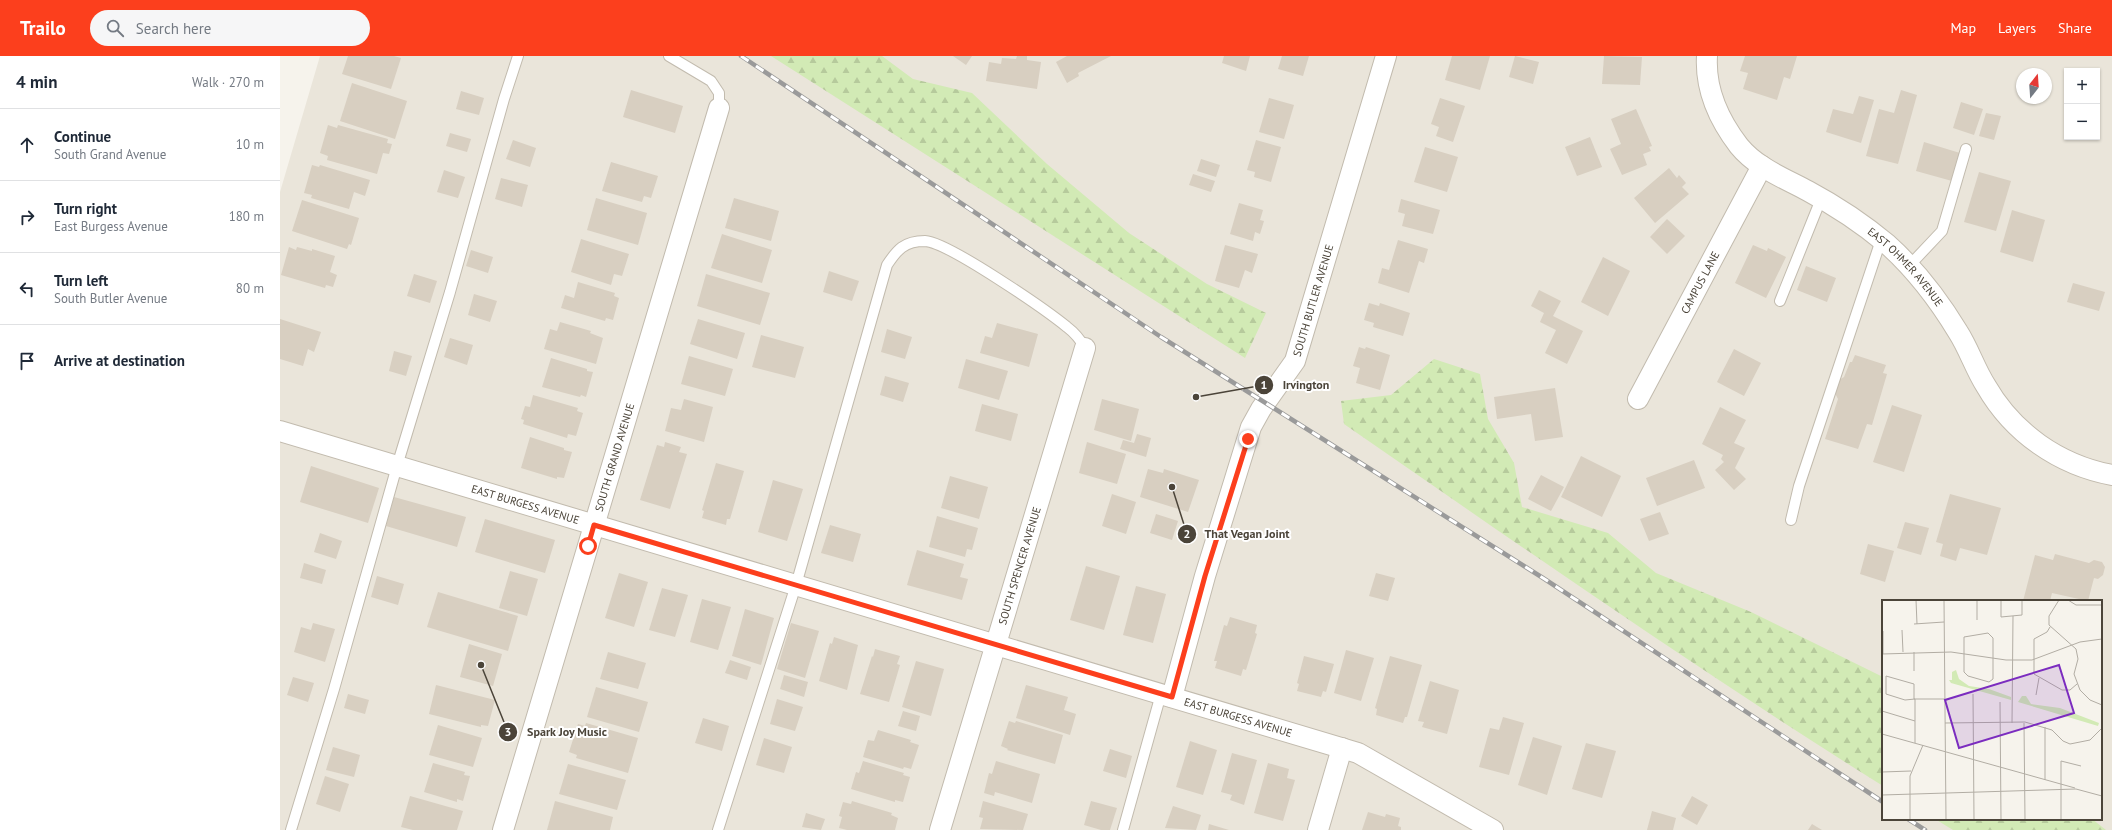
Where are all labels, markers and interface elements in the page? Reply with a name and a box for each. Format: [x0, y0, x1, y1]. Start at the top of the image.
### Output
search box [90, 10, 370, 46]
text: Trailo [20, 16, 66, 40]
icon: search [104, 17, 126, 39]
text: Search here [136, 19, 211, 38]
text: Map [1950, 19, 1976, 37]
text: Layers [1998, 19, 2036, 37]
text: Share [2058, 19, 2092, 37]
north arrow [2016, 68, 2052, 104]
map controls [2064, 68, 2100, 140]
button: + [2064, 68, 2100, 104]
text: 4 min [16, 71, 57, 93]
text: Walk · 270 m [192, 74, 264, 91]
button: − [2064, 104, 2100, 140]
text: Continue [54, 127, 111, 146]
icon: ahead [16, 134, 38, 156]
text: 10 m [236, 136, 264, 153]
text: South Grand Avenue [54, 146, 166, 163]
text: Turn right [54, 199, 117, 218]
icon: right [16, 206, 38, 228]
text: 180 m [229, 208, 264, 225]
text: East Burgess Avenue [54, 218, 168, 235]
street label: EAST OHMER AVENUE [1865, 224, 1946, 309]
street label: SOUTH BUTLER AVENUE [1290, 243, 1336, 358]
street label: CAMPUS LANE [1678, 249, 1722, 316]
text: Turn left [54, 271, 108, 290]
icon: left [16, 278, 38, 300]
text: 80 m [236, 280, 264, 297]
text: South Butler Avenue [54, 290, 167, 307]
icon: arrive [16, 350, 38, 372]
text: Arrive at destination [54, 351, 185, 370]
callout: Irvington [1254, 373, 1337, 397]
text: 1 [1261, 377, 1267, 392]
text: Irvington [1283, 377, 1329, 392]
street label: SOUTH GRAND AVENUE [592, 401, 637, 513]
route end [1239, 430, 1257, 448]
street label: EAST BURGESS AVENUE [470, 482, 581, 527]
street label: SOUTH SPENCER AVENUE [995, 505, 1044, 626]
callout: That Vegan Joint [1177, 522, 1298, 546]
text: 2 [1184, 526, 1190, 541]
text: That Vegan Joint [1205, 526, 1290, 541]
route start [579, 537, 597, 555]
inset map [1882, 600, 2102, 820]
street label: EAST BURGESS AVENUE [1182, 694, 1294, 740]
callout: Spark Joy Music [498, 720, 615, 744]
text: 3 [505, 724, 511, 739]
text: Spark Joy Music [527, 724, 607, 739]

